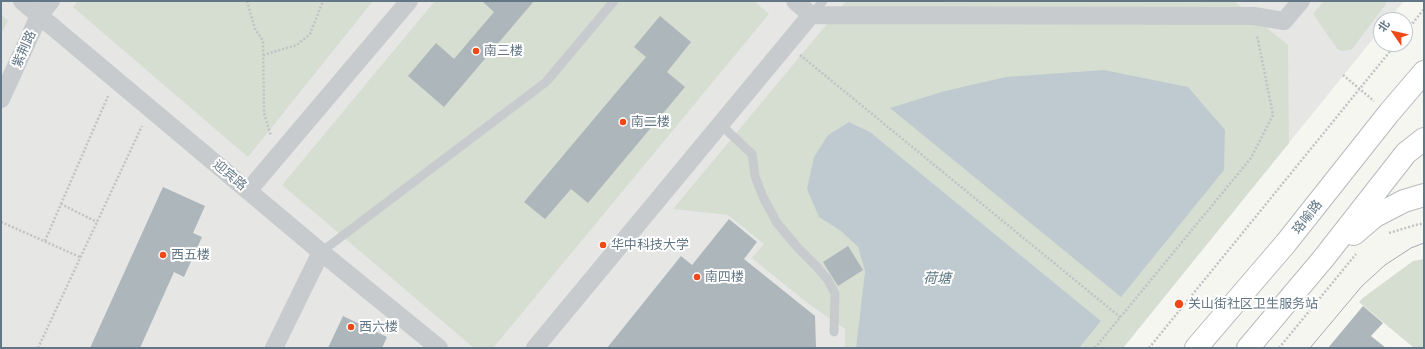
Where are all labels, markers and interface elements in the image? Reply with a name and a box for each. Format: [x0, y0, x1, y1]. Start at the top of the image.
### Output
north arrow [1373, 12, 1413, 52]
text: 北 [1375, 17, 1392, 34]
street label: 紫荆路 [9, 28, 39, 70]
place label: 南三楼 [484, 43, 523, 59]
marker: 南三楼 [471, 46, 481, 56]
place label: 南二楼 [631, 114, 670, 130]
marker: 南二楼 [618, 117, 628, 127]
street label: 迎宾路 [210, 156, 250, 194]
street label: 珞喻路 [1289, 197, 1325, 237]
place label: 华中科技大学 [611, 237, 689, 253]
marker: 华中科技大学 [598, 240, 608, 250]
place label: 西五楼 [171, 247, 210, 263]
marker: 西五楼 [158, 250, 168, 260]
place label: 南四楼 [705, 269, 744, 285]
water label: 荷塘 [923, 270, 951, 286]
marker: 南四楼 [692, 272, 702, 282]
place label: 关山街社区卫生服务站 [1188, 296, 1318, 312]
marker: 关山街社区卫生服务站 [1173, 298, 1185, 310]
place label: 西六楼 [359, 319, 398, 335]
marker: 西六楼 [346, 322, 356, 332]

